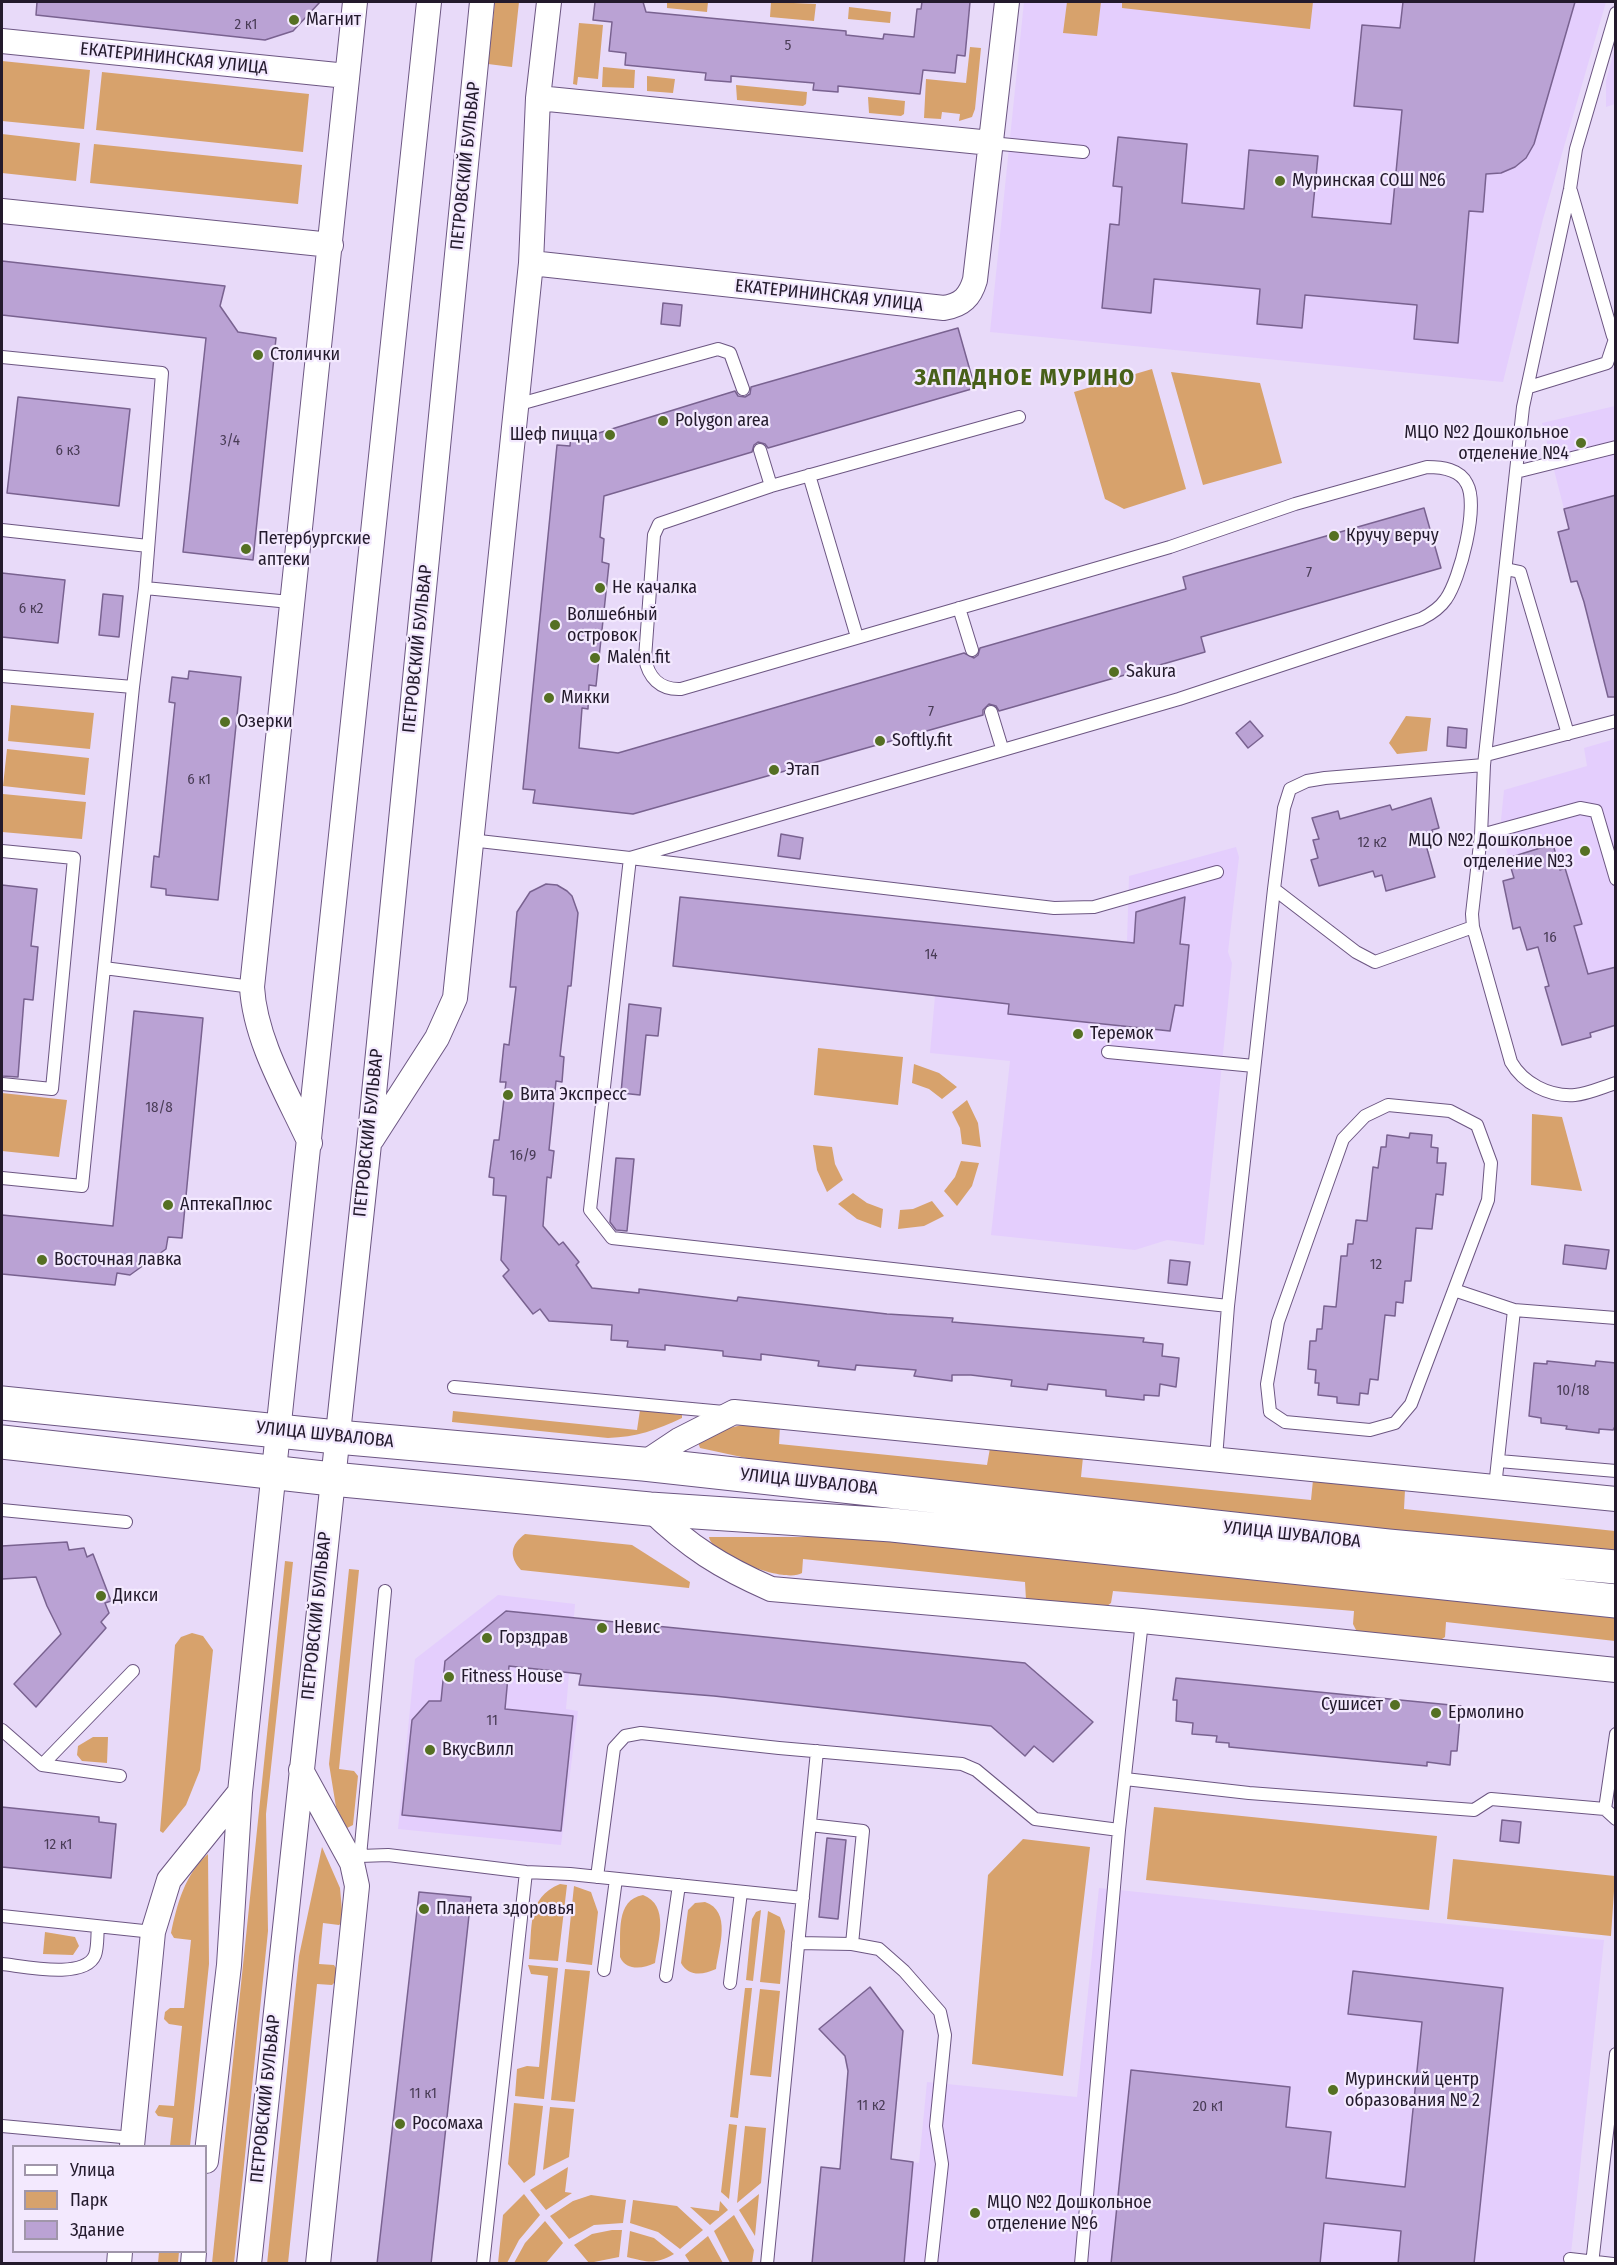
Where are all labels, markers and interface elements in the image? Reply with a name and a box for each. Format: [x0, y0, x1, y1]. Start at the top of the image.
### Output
place label: Магнит [306, 9, 361, 31]
marker: Магнит [287, 13, 301, 27]
house number: 2 к1 [235, 16, 257, 34]
house number: 5 [785, 37, 791, 55]
street label: ЕКАТЕРИНИНСКАЯ УЛИЦА [79, 38, 269, 80]
street label: ПЕТРОВСКИЙ БУЛЬВАР [446, 81, 486, 251]
place label: Муринская СОШ №6 [1292, 170, 1446, 192]
marker: Муринская СОШ №6 [1273, 174, 1287, 188]
street label: ЕКАТЕРИНИНСКАЯ УЛИЦА [734, 275, 924, 317]
place label: Столички [270, 344, 340, 366]
marker: Столички [251, 348, 265, 362]
district label: ЗАПАДНОЕ МУРИНО [914, 364, 1136, 392]
place label: Polygon area [675, 410, 769, 432]
marker: Polygon area [656, 414, 670, 428]
place label: МЦО №2 Дошкольное отделение №4 [1404, 422, 1569, 464]
place label: Шеф пицца [510, 424, 598, 446]
marker: Шеф пицца [603, 428, 617, 442]
house number: 3/4 [220, 432, 240, 450]
marker: МЦО №2 Дошкольное отделение №4 [1574, 436, 1588, 450]
house number: 6 к3 [56, 442, 80, 460]
place label: Кручу верчу [1346, 525, 1439, 547]
place label: Петербургские аптеки [258, 528, 371, 570]
marker: Кручу верчу [1327, 529, 1341, 543]
marker: Петербургские аптеки [239, 542, 253, 556]
street label: ПЕТРОВСКИЙ БУЛЬВАР [398, 564, 438, 734]
house number: 7 [1306, 564, 1312, 582]
place label: Не качалка [612, 577, 697, 599]
marker: Не качалка [593, 581, 607, 595]
house number: 6 к2 [19, 600, 43, 618]
place label: Волшебный островок [567, 604, 658, 646]
marker: Волшебный островок [548, 618, 562, 632]
place label: Malen.fit [607, 647, 670, 669]
marker: Malen.fit [588, 651, 602, 665]
place label: Sakura [1126, 661, 1176, 683]
marker: Sakura [1107, 665, 1121, 679]
place label: Микки [561, 687, 610, 709]
marker: Микки [542, 691, 556, 705]
house number: 7 [928, 703, 934, 721]
place label: Озерки [237, 711, 293, 733]
marker: Озерки [218, 715, 232, 729]
place label: Softly.fit [892, 730, 952, 752]
marker: Softly.fit [873, 734, 887, 748]
place label: Этап [786, 759, 820, 781]
marker: Этап [767, 763, 781, 777]
house number: 6 к1 [187, 771, 211, 789]
place label: МЦО №2 Дошкольное отделение №3 [1408, 830, 1573, 872]
house number: 12 к2 [1357, 834, 1387, 852]
marker: МЦО №2 Дошкольное отделение №3 [1578, 844, 1592, 858]
house number: 16 [1543, 929, 1557, 947]
house number: 14 [924, 946, 938, 964]
place label: Теремок [1090, 1023, 1154, 1045]
marker: Теремок [1071, 1027, 1085, 1041]
street label: ПЕТРОВСКИЙ БУЛЬВАР [349, 1048, 389, 1218]
place label: Вита Экспресс [520, 1084, 627, 1106]
marker: Вита Экспресс [501, 1088, 515, 1102]
house number: 18/8 [145, 1099, 173, 1117]
house number: 16/9 [510, 1147, 536, 1165]
place label: АптекаПлюс [180, 1194, 272, 1216]
marker: АптекаПлюс [161, 1198, 175, 1212]
place label: Восточная лавка [54, 1249, 182, 1271]
marker: Восточная лавка [35, 1253, 49, 1267]
house number: 12 [1370, 1256, 1382, 1274]
house number: 10/18 [1556, 1382, 1590, 1400]
street label: УЛИЦА ШУВАЛОВА [255, 1417, 395, 1453]
street label: УЛИЦА ШУВАЛОВА [739, 1464, 879, 1500]
street label: УЛИЦА ШУВАЛОВА [1222, 1517, 1362, 1553]
street label: ПЕТРОВСКИЙ БУЛЬВАР [297, 1531, 337, 1701]
place label: Дикси [113, 1585, 158, 1607]
marker: Дикси [94, 1589, 108, 1603]
place label: Невис [614, 1617, 660, 1639]
marker: Невис [595, 1621, 609, 1635]
place label: Горздрав [499, 1627, 568, 1649]
marker: Горздрав [480, 1631, 494, 1645]
place label: Fitness House [461, 1666, 563, 1688]
marker: Fitness House [442, 1670, 456, 1684]
place label: Сушисет [1321, 1694, 1383, 1716]
marker: Сушисет [1388, 1698, 1402, 1712]
place label: Ермолино [1448, 1702, 1524, 1724]
marker: Ермолино [1429, 1706, 1443, 1720]
house number: 11 [486, 1712, 498, 1730]
place label: ВкусВилл [442, 1739, 514, 1761]
marker: ВкусВилл [423, 1743, 437, 1757]
house number: 12 к1 [44, 1836, 72, 1854]
place label: Планета здоровья [436, 1898, 574, 1920]
marker: Планета здоровья [417, 1902, 431, 1916]
street label: ПЕТРОВСКИЙ БУЛЬВАР [246, 2014, 286, 2184]
place label: Муринский центр образования № 2 [1345, 2069, 1480, 2112]
marker: Муринский центр образования № 2 [1326, 2083, 1340, 2097]
house number: 11 к1 [409, 2085, 437, 2103]
house number: 11 к2 [857, 2097, 885, 2115]
house number: 20 к1 [1193, 2098, 1223, 2116]
place label: Росомаха [412, 2113, 483, 2135]
marker: Росомаха [393, 2117, 407, 2131]
legend [12, 2145, 207, 2253]
text: Улица [70, 2159, 115, 2181]
text: Парк [70, 2189, 108, 2211]
place label: МЦО №2 Дошкольное отделение №6 [987, 2192, 1152, 2234]
marker: МЦО №2 Дошкольное отделение №6 [968, 2206, 982, 2220]
text: Здание [70, 2219, 125, 2241]

